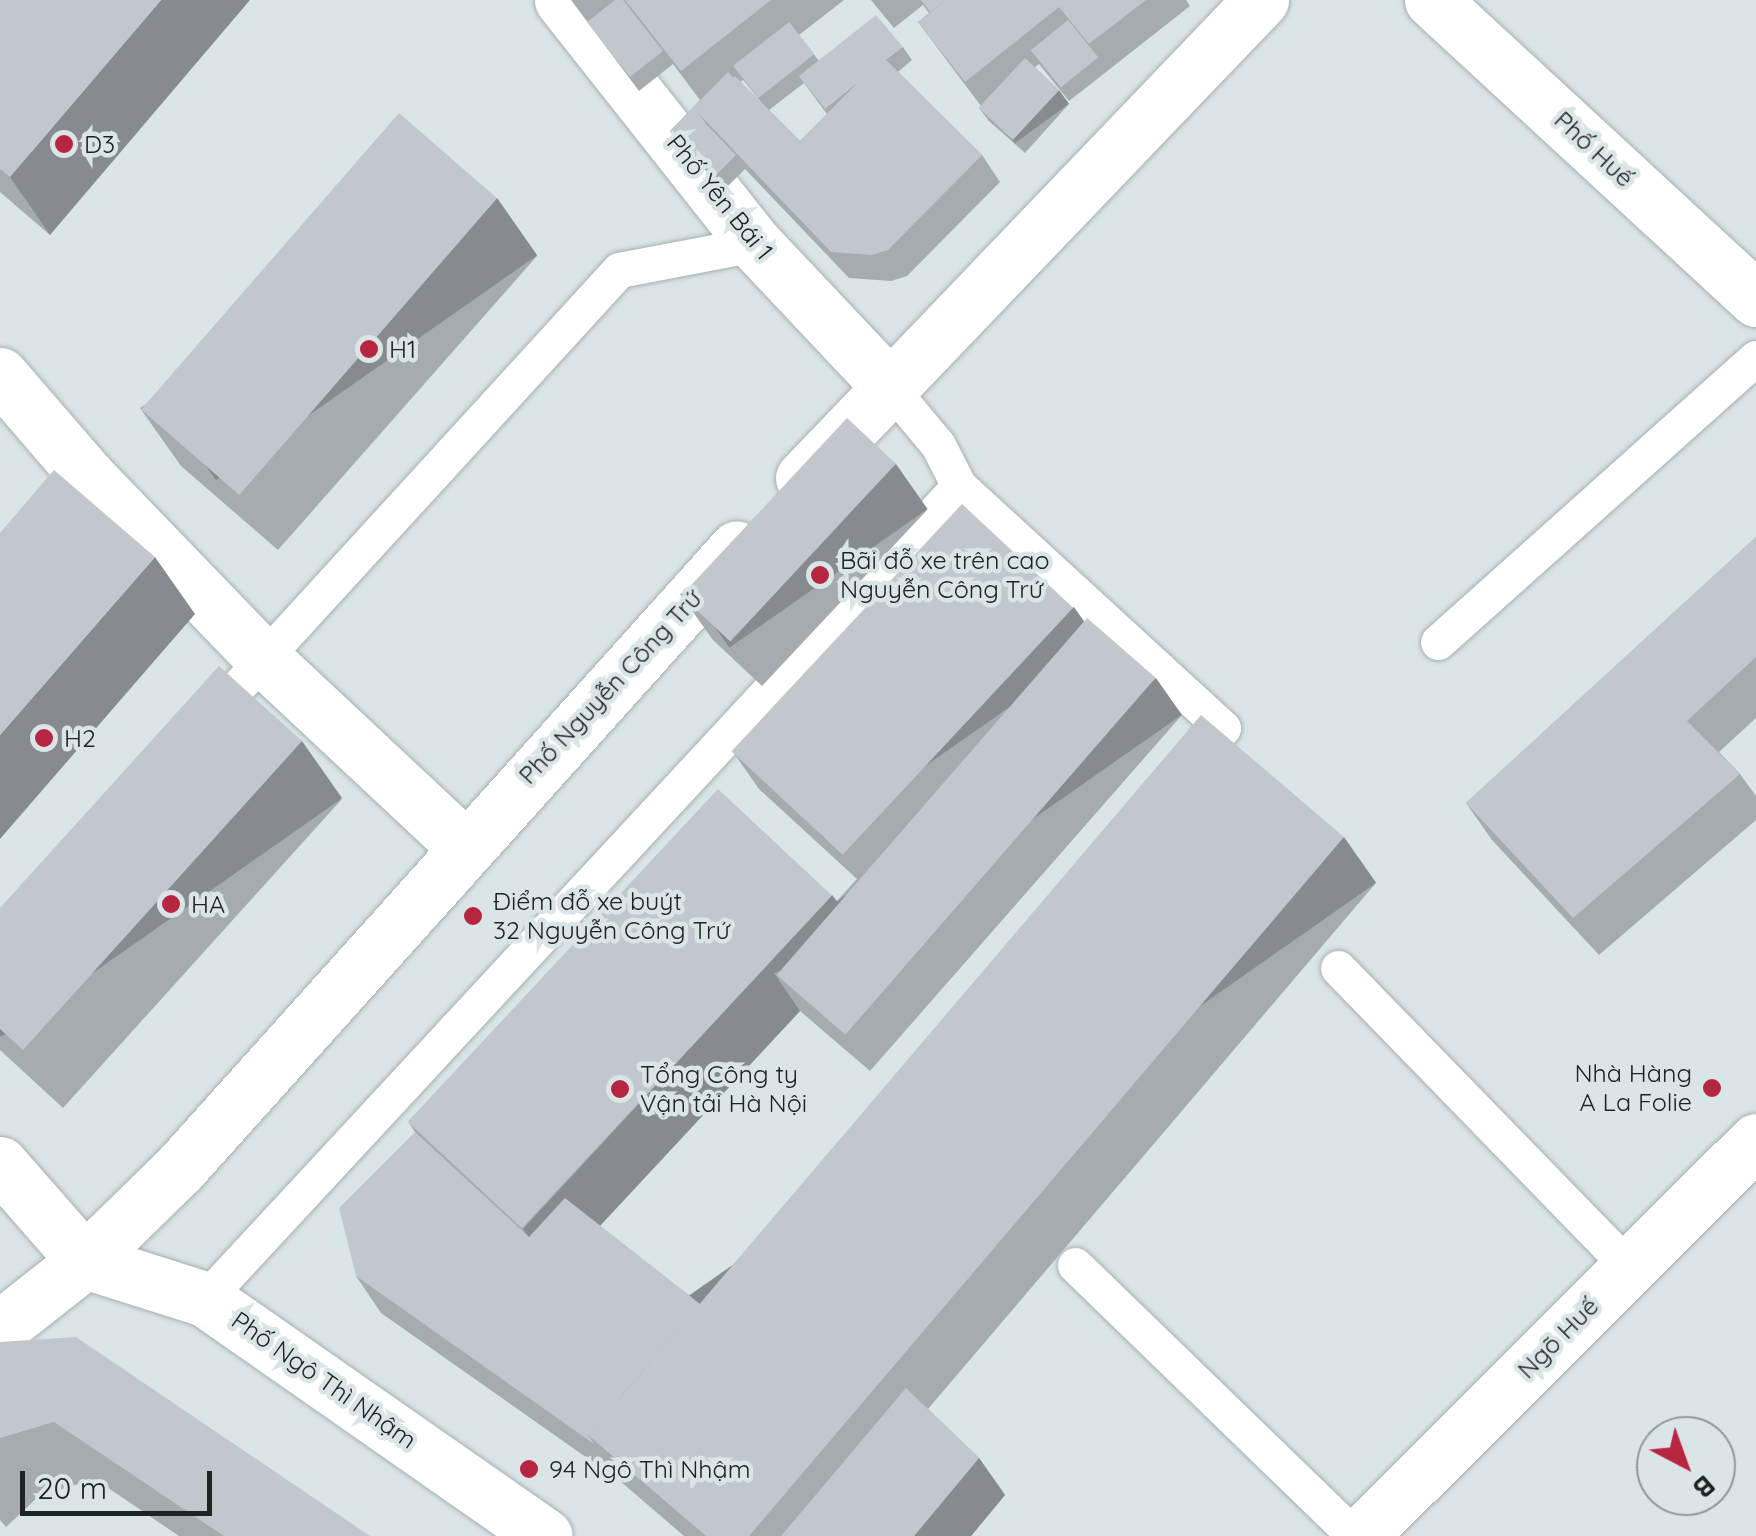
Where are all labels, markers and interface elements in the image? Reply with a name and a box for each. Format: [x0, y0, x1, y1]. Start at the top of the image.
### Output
street label: Phố Huế [1548, 105, 1640, 193]
street label: Phố Yên Bái 1 [660, 128, 780, 266]
place label: D3 [84, 129, 115, 159]
marker: D3 [53, 133, 75, 155]
place label: H1 [389, 334, 416, 364]
marker: H1 [358, 338, 380, 360]
place label: Bãi đỗ xe trên cao Nguyễn Công Trứ [840, 546, 1050, 605]
marker: Bãi đỗ xe trên cao Nguyễn Công Trứ [809, 564, 831, 586]
street label: Phố Nguyễn Công Trứ [512, 584, 708, 790]
place label: H2 [64, 723, 96, 753]
marker: H2 [33, 727, 55, 749]
place label: Điểm đỗ xe buýt 32 Nguyễn Công Trứ [493, 887, 730, 946]
place label: HA [191, 889, 225, 919]
marker: HA [160, 893, 182, 915]
marker: Điểm đỗ xe buýt 32 Nguyễn Công Trứ [462, 905, 484, 927]
place label: Nhà Hàng A La Folie [1574, 1059, 1692, 1118]
place label: Tổng Công ty Vận tải Hà Nội [640, 1060, 807, 1119]
marker: Nhà Hàng A La Folie [1701, 1077, 1723, 1099]
marker: Tổng Công ty Vận tải Hà Nội [609, 1078, 631, 1100]
street label: Ngõ Huế [1511, 1291, 1605, 1385]
street label: Phố Ngô Thì Nhậm [226, 1305, 422, 1455]
north arrow [1636, 1416, 1736, 1516]
scale bar [25, 1451, 218, 1513]
place label: 94 Ngô Thì Nhậm [549, 1454, 750, 1484]
marker: 94 Ngô Thì Nhậm [518, 1458, 540, 1480]
text: B [1686, 1468, 1723, 1507]
text: 20 m [37, 1469, 107, 1507]

